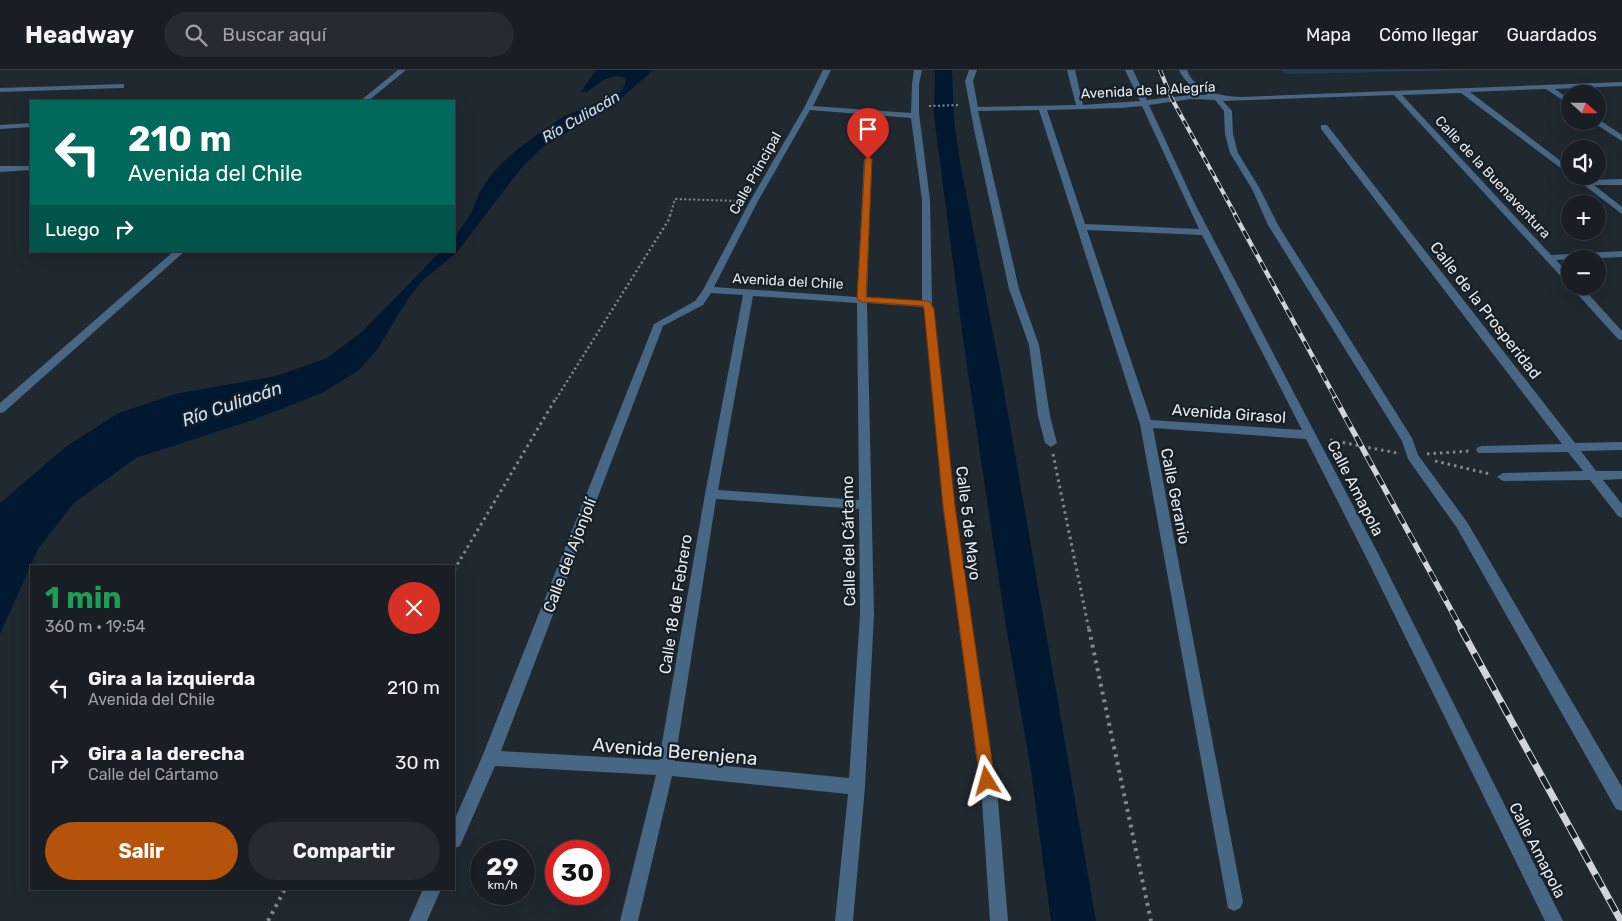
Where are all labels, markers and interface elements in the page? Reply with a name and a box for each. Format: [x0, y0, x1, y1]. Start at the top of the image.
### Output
search box [164, 12, 514, 57]
text: Headway [25, 21, 134, 49]
icon: search [182, 21, 210, 49]
text: Buscar aquí [222, 23, 326, 46]
text: Mapa [1306, 24, 1351, 46]
text: Cómo llegar [1379, 24, 1478, 46]
text: Guardados [1506, 24, 1597, 46]
street label: Avenida de la Alegría [1080, 78, 1216, 103]
north arrow [1561, 85, 1606, 130]
map controls [1561, 85, 1606, 295]
water label: Río Culiacán [539, 87, 623, 147]
pin [847, 108, 889, 159]
street label: Calle de la Buenaventura [1431, 112, 1554, 242]
icon: arrive [854, 115, 882, 143]
text: 210 m [128, 118, 231, 160]
icon: left [45, 120, 110, 185]
street label: Calle Principal [726, 129, 785, 218]
button: sound [1561, 140, 1606, 185]
text: Avenida del Chile [128, 160, 303, 187]
button: + [1561, 195, 1606, 240]
icon: right [110, 215, 138, 243]
text: Luego [45, 218, 100, 241]
street label: Calle de la Prosperidad [1426, 238, 1545, 383]
button: − [1561, 250, 1606, 295]
street label: Avenida del Chile [732, 270, 844, 293]
water label: Río Culiacán [179, 377, 285, 431]
street label: Avenida Girasol [1171, 400, 1287, 427]
street label: Calle Amapola [1323, 437, 1388, 539]
street label: Calle Geranio [1157, 446, 1194, 546]
street label: Calle 5 de Mayo [952, 465, 985, 581]
street label: Calle del Cártamo [838, 476, 859, 606]
street label: Calle del Ajonjolí [539, 494, 600, 615]
street label: Calle 18 de Febrero [655, 533, 696, 675]
text: 1 min [45, 580, 122, 616]
button: close [388, 582, 440, 634]
text: 360 m · 19:54 [45, 617, 146, 636]
text: Gira a la izquierda [88, 667, 255, 690]
icon: left [45, 674, 73, 702]
text: 210 m [387, 676, 440, 699]
text: Avenida del Chile [88, 690, 215, 709]
street label: Avenida Berenjena [592, 733, 758, 770]
text: Gira a la derecha [88, 742, 245, 765]
icon: right [45, 749, 73, 777]
text: 30 m [395, 751, 440, 774]
position arrow [960, 754, 1012, 806]
text: Calle del Cártamo [88, 765, 219, 784]
street label: Calle Amapola [1505, 799, 1570, 901]
button: Salir [45, 822, 238, 880]
button: Compartir [248, 822, 440, 880]
speed limit sign: 30 [545, 840, 610, 905]
text: 29 [486, 852, 519, 881]
text: km/h [488, 878, 517, 892]

